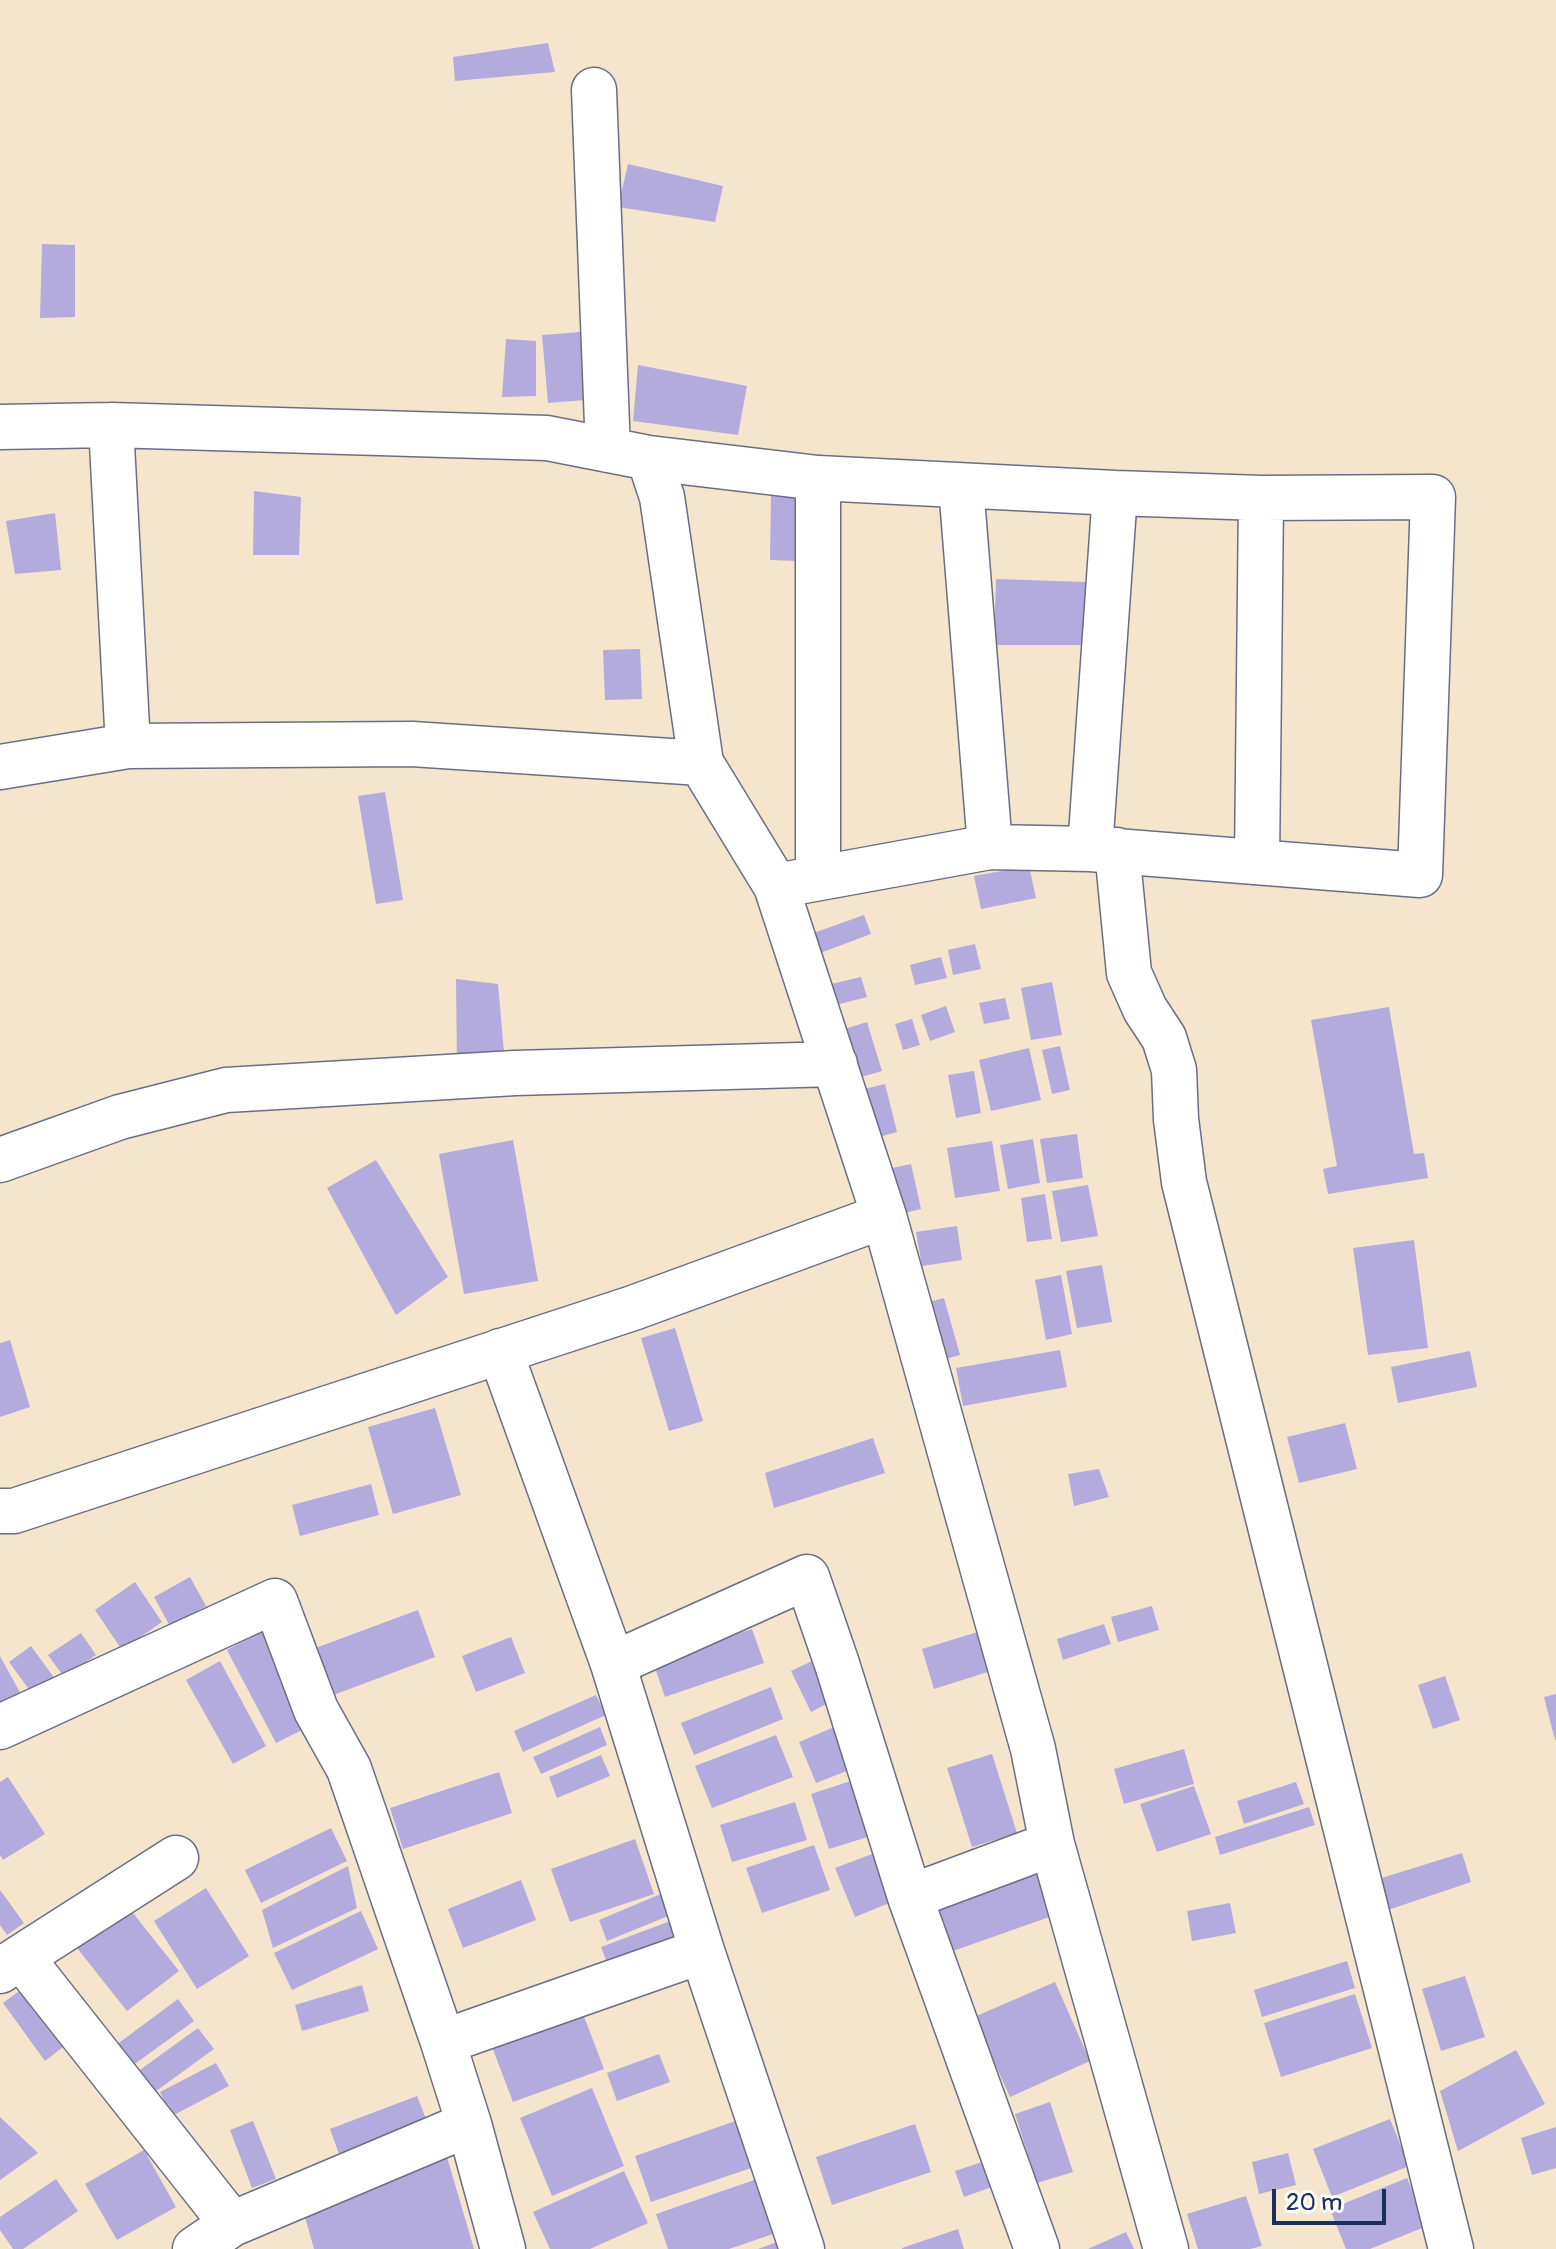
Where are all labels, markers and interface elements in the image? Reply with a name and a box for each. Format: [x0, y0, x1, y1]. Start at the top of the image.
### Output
scale bar [1276, 2173, 1390, 2223]
text: 20 m [1286, 2188, 1342, 2217]

